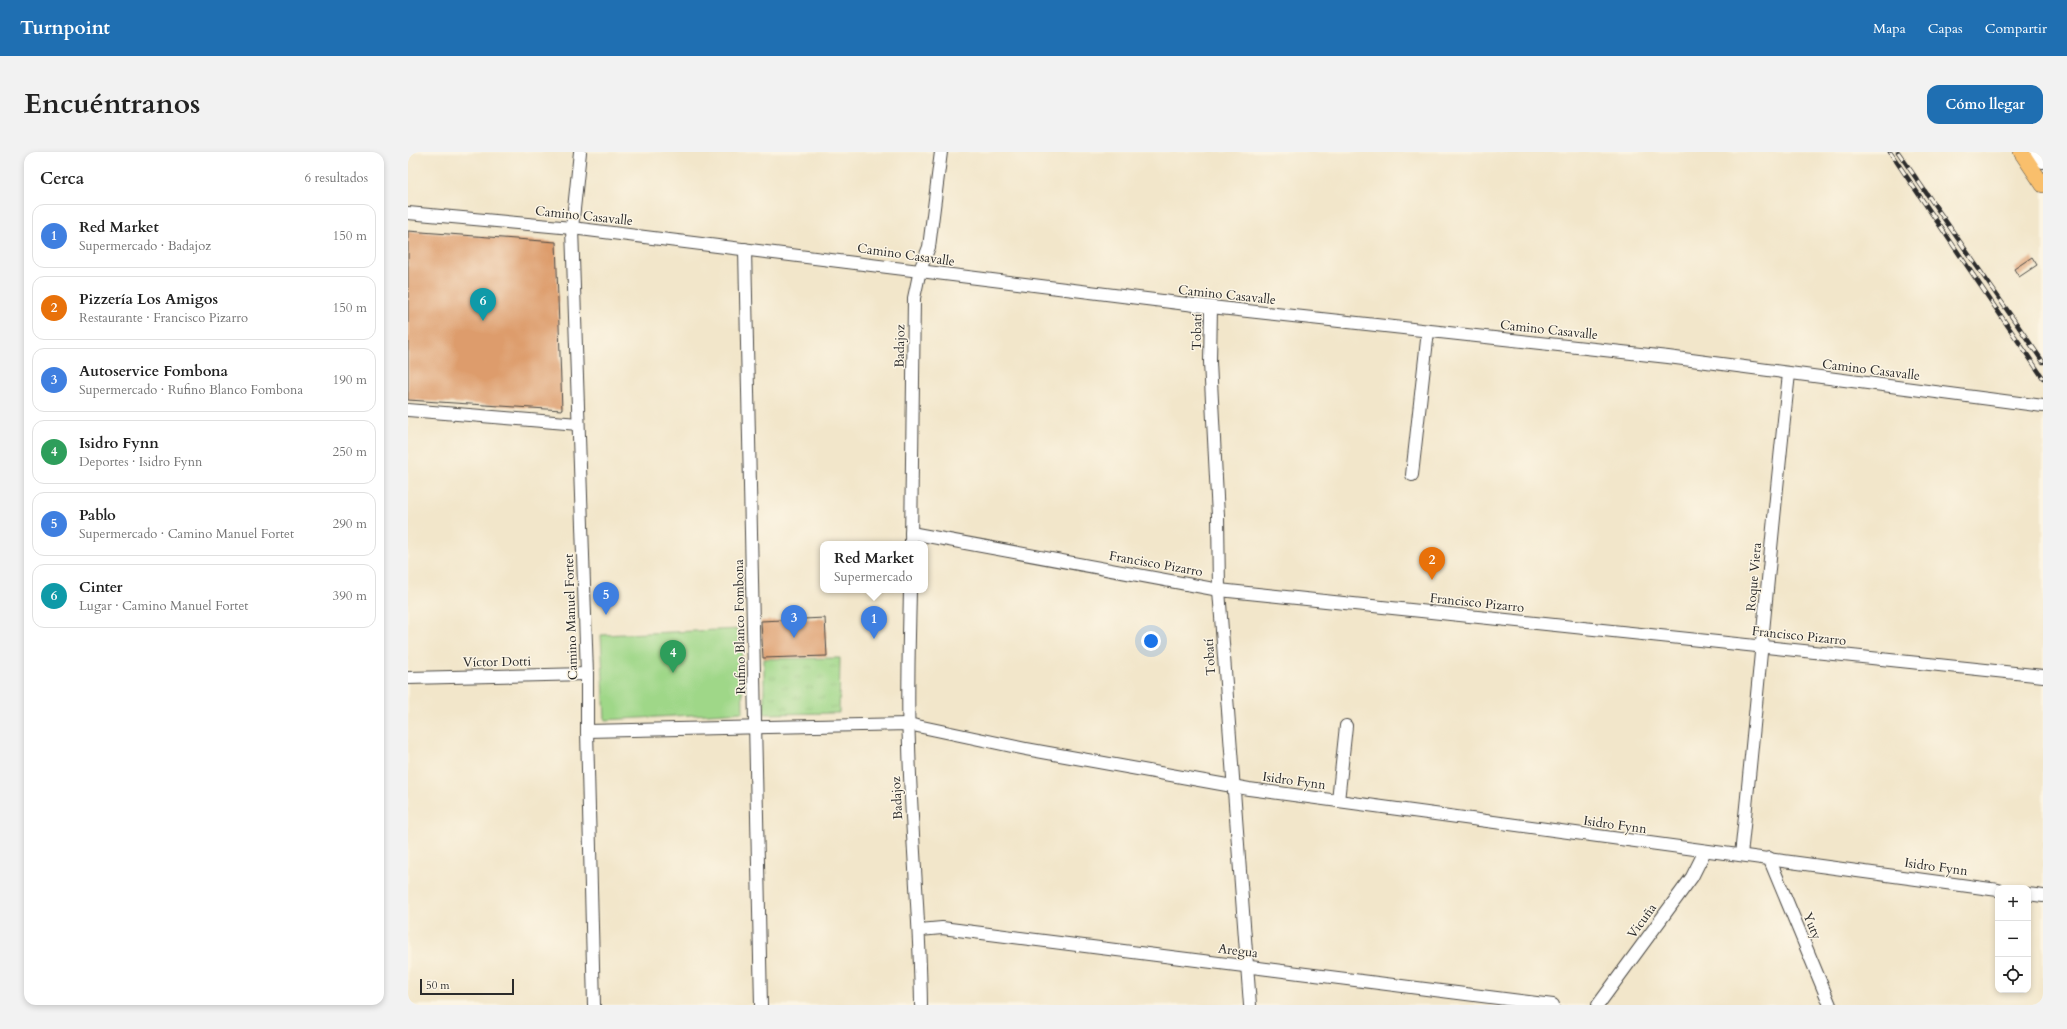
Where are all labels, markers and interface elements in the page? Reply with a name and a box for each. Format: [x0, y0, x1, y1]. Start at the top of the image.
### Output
text: Turnpoint [20, 15, 110, 41]
text: Mapa [1873, 19, 1906, 38]
text: Capas [1928, 19, 1963, 38]
text: Compartir [1985, 19, 2047, 38]
text: Encuéntranos [24, 85, 200, 123]
button: Cómo llegar [1927, 85, 2043, 124]
text: Cerca [40, 167, 84, 190]
text: 6 resultados [304, 169, 368, 187]
street label: Camino Casavalle [534, 202, 634, 230]
text: Red Market [79, 217, 159, 237]
text: 1 [51, 227, 57, 245]
text: 150 m [333, 227, 367, 245]
text: Supermercado · Badajoz [79, 237, 211, 255]
street label: Camino Casavalle [856, 239, 956, 271]
street label: Camino Casavalle [1177, 281, 1277, 309]
pin: 6 [470, 288, 496, 321]
text: Pizzería Los Amigos [79, 289, 218, 309]
text: 2 [51, 299, 57, 317]
text: 150 m [333, 299, 367, 317]
text: Restaurante · Francisco Pizarro [79, 309, 248, 327]
street label: Tobatí [1188, 313, 1206, 351]
street label: Camino Casavalle [1499, 316, 1599, 344]
street label: Badajoz [891, 324, 909, 368]
street label: Camino Casavalle [1821, 355, 1921, 385]
text: Autoservice Fombona [79, 361, 228, 381]
text: 3 [51, 371, 57, 389]
text: 190 m [333, 371, 367, 389]
text: Supermercado · Rufino Blanco Fombona [79, 381, 303, 399]
text: Isidro Fynn [79, 433, 159, 453]
text: 4 [51, 443, 57, 461]
text: 250 m [333, 443, 367, 461]
text: Deportes · Isidro Fynn [79, 453, 202, 471]
text: Pablo [79, 505, 116, 525]
text: 5 [51, 515, 57, 533]
text: 290 m [333, 515, 367, 533]
text: Supermercado · Camino Manuel Fortet [79, 525, 294, 543]
popup [820, 541, 928, 593]
street label: Roque Viera [1742, 541, 1766, 612]
street label: Francisco Pizarro [1108, 547, 1204, 581]
pin: 2 [1419, 547, 1445, 580]
text: Red Market [834, 548, 914, 568]
street label: Camino Manuel Fortet [560, 553, 582, 681]
street label: Rufino Blanco Fombona [730, 559, 750, 695]
text: Supermercado [834, 568, 912, 586]
text: Cinter [79, 577, 123, 597]
pin: 5 [593, 582, 619, 615]
text: 6 [51, 587, 57, 605]
text: 390 m [333, 587, 367, 605]
street label: Francisco Pizarro [1429, 589, 1525, 617]
text: Lugar · Camino Manuel Fortet [79, 597, 248, 615]
pin: 3 [781, 605, 807, 638]
pin: 1 [861, 606, 887, 639]
street label: Francisco Pizarro [1751, 622, 1847, 650]
your location [1141, 631, 1161, 651]
street label: Tobatí [1200, 638, 1220, 676]
pin: 4 [660, 640, 686, 673]
street label: Víctor Dotti [463, 652, 531, 672]
street label: Isidro Fynn [1261, 768, 1327, 794]
street label: Badajoz [887, 776, 907, 820]
street label: Isidro Fynn [1582, 812, 1648, 838]
street label: Isidro Fynn [1903, 854, 1969, 880]
map controls [1995, 885, 2031, 993]
button: + [1995, 885, 2031, 921]
street label: Vicuña [1623, 900, 1661, 942]
street label: Yuty [1798, 910, 1826, 942]
button: − [1995, 921, 2031, 957]
street label: Aregua [1217, 940, 1259, 962]
button: locate [1995, 957, 2031, 993]
scale bar [420, 977, 514, 996]
text: 50 m [426, 978, 450, 993]

